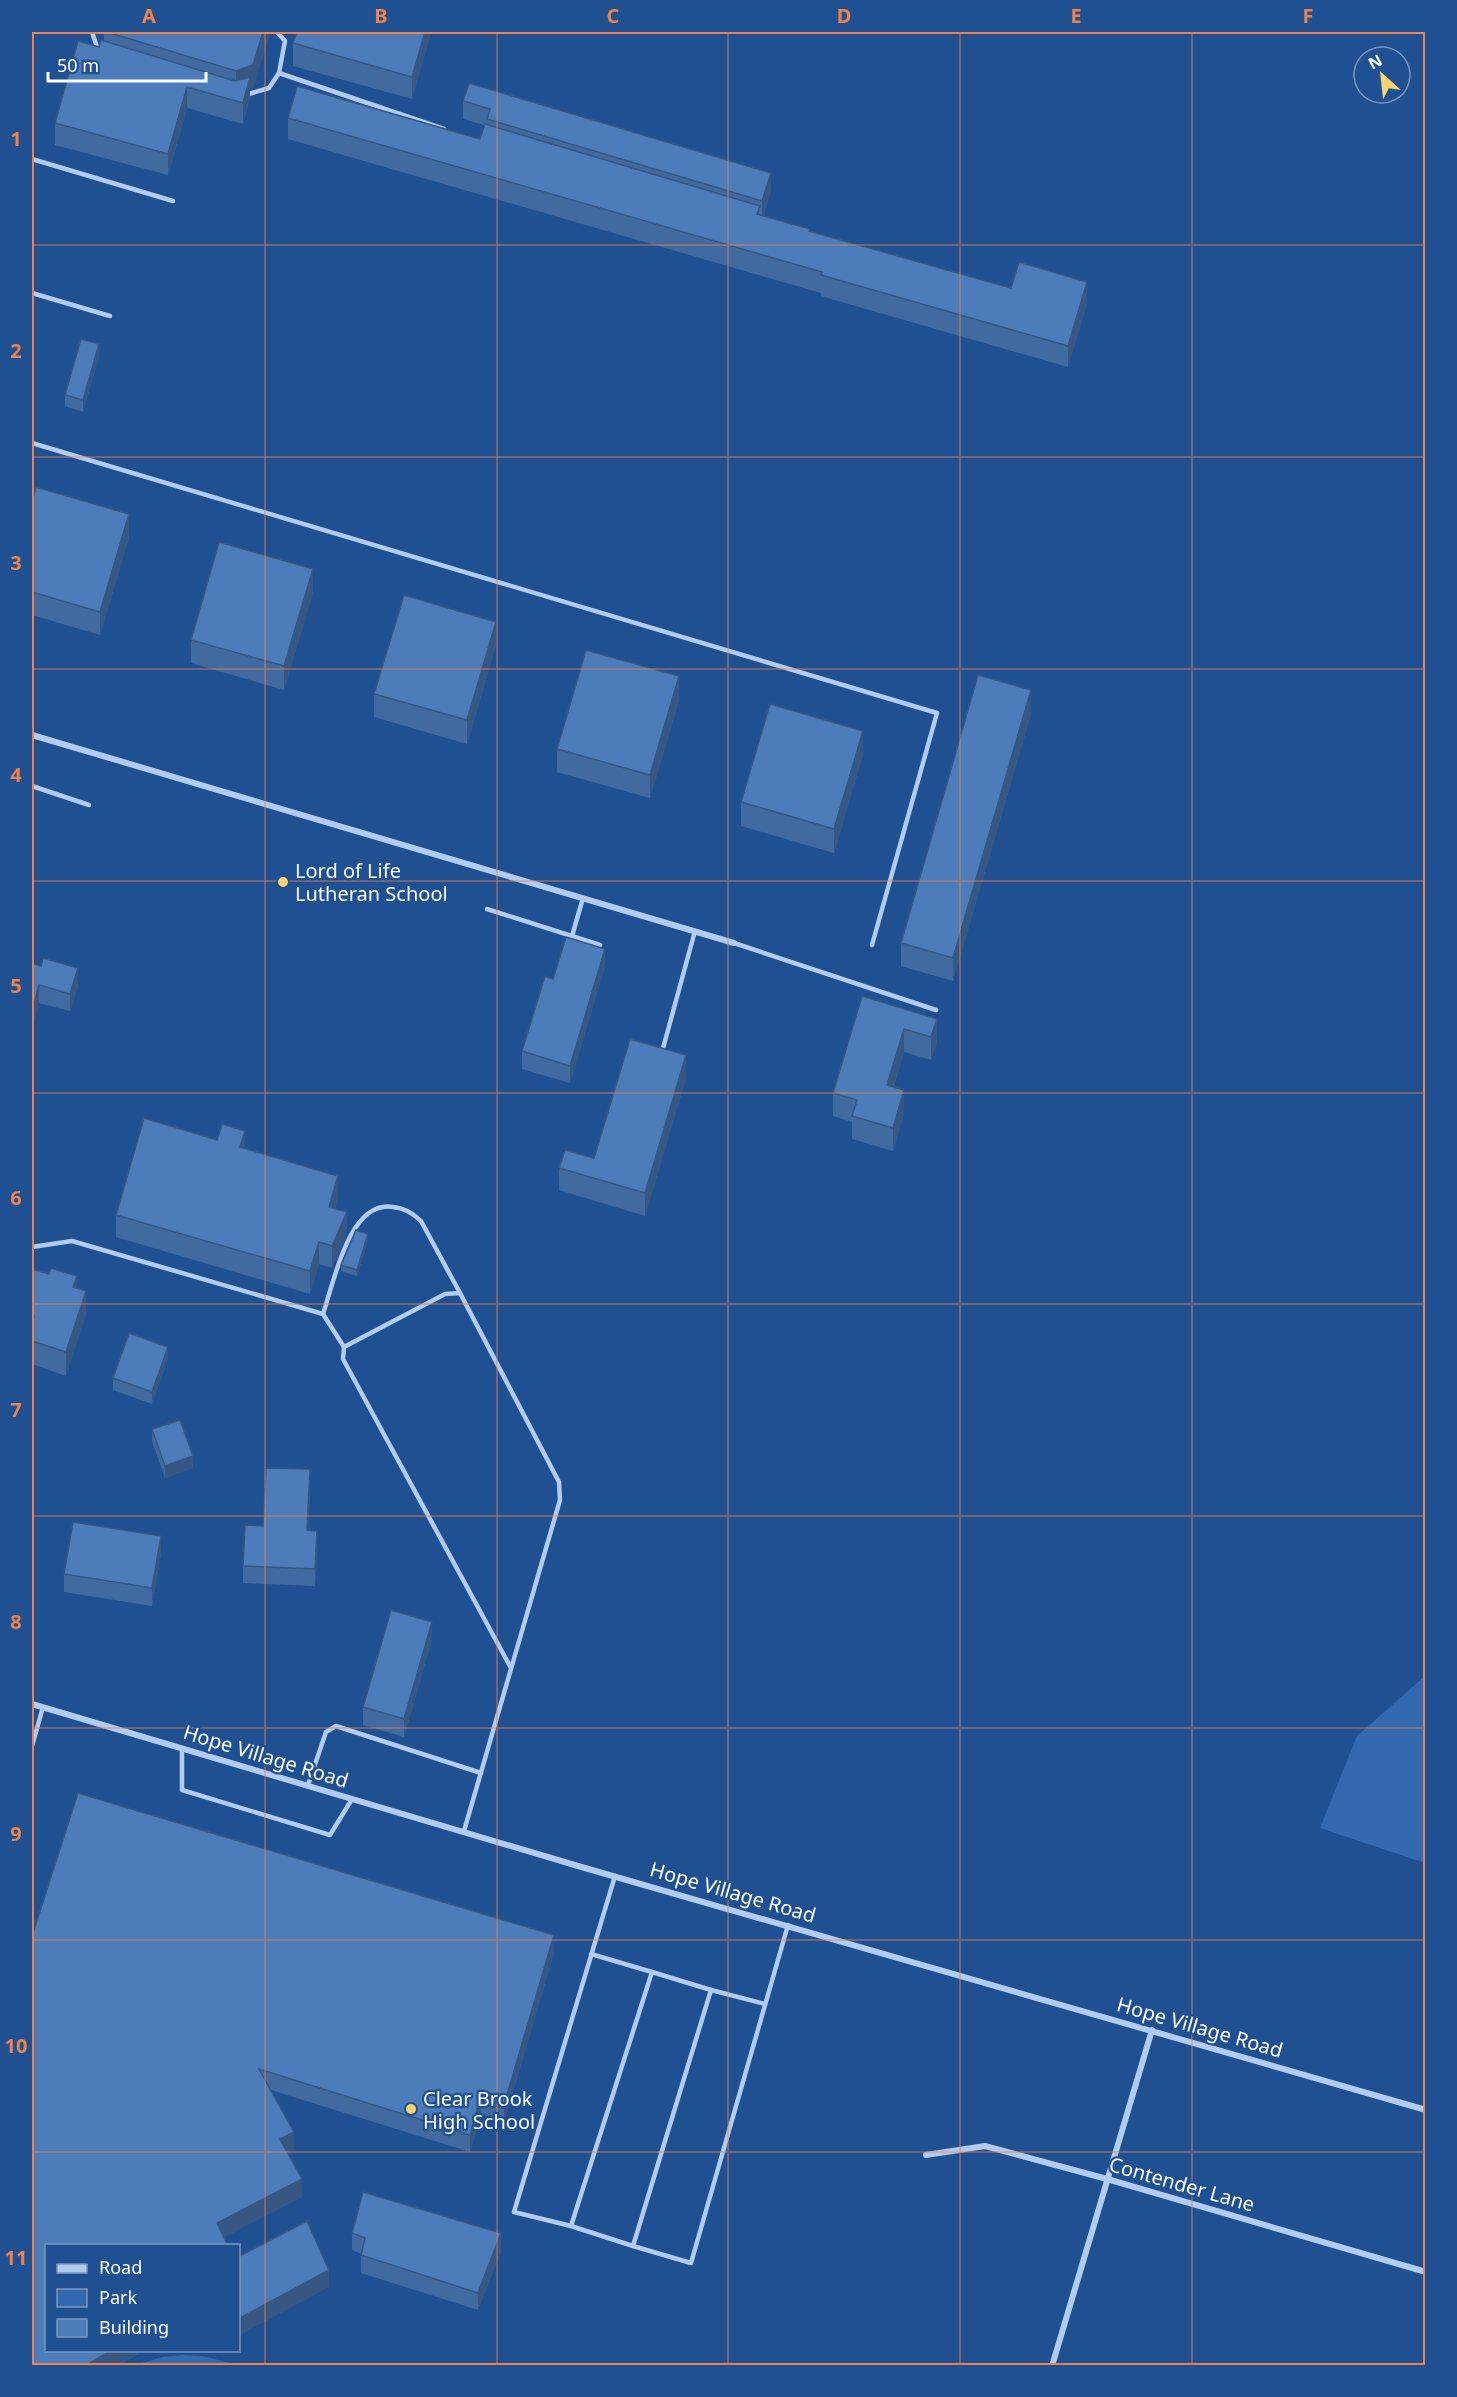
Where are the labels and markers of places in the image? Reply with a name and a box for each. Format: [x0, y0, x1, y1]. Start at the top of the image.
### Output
place label: Lord of Life Lutheran School [295, 857, 448, 907]
marker: Lord of Life Lutheran School [276, 875, 290, 889]
place label: Clear Brook High School [423, 2085, 535, 2135]
marker: Clear Brook High School [404, 2102, 418, 2116]

